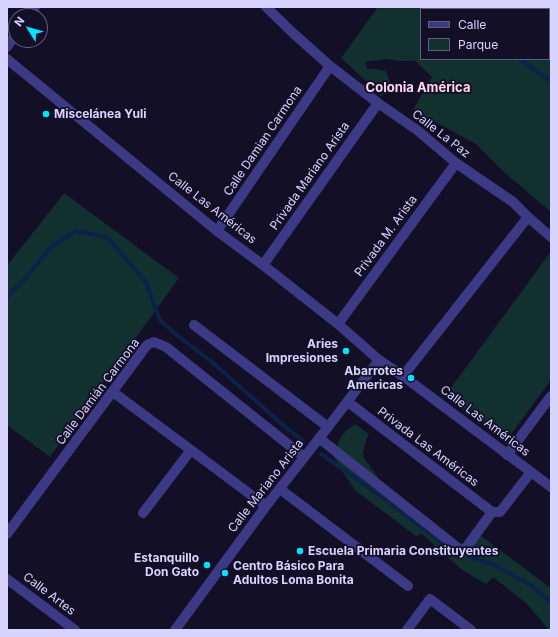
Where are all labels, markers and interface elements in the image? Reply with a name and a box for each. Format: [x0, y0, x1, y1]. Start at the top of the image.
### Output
north arrow [8, 8, 48, 48]
legend [420, 8, 550, 60]
text: N [11, 14, 27, 29]
text: Calle [458, 17, 486, 32]
text: Parque [458, 37, 498, 52]
district label: Colonia América [366, 80, 470, 96]
street label: Calle Damian Carmona [221, 83, 305, 199]
place label: Miscelánea Yuli [54, 107, 146, 121]
street label: Calle La Paz [409, 107, 473, 161]
marker: Miscelánea Yuli [41, 109, 51, 119]
street label: Privada Mariano Arista [267, 119, 353, 233]
street label: Calle Las Américas [165, 169, 259, 247]
street label: Privada M. Arista [352, 193, 420, 279]
street label: Calle Damián Carmona [53, 336, 143, 448]
place label: Aries Impresiones [266, 337, 338, 365]
marker: Aries Impresiones [341, 346, 351, 356]
place label: Abarrotes Americas [344, 364, 403, 392]
marker: Abarrotes Americas [406, 373, 416, 383]
street label: Calle Las Américas [437, 383, 533, 459]
street label: Privada Las Américas [375, 404, 481, 490]
street label: Calle Mariano Arista [225, 437, 307, 535]
place label: Escuela Primaria Constituyentes [308, 544, 498, 558]
marker: Escuela Primaria Constituyentes [295, 546, 305, 556]
place label: Estanquillo Don Gato [134, 551, 199, 579]
place label: Centro Básico Para Adultos Loma Bonita [233, 559, 354, 587]
marker: Estanquillo Don Gato [202, 560, 212, 570]
marker: Centro Básico Para Adultos Loma Bonita [220, 568, 230, 578]
street label: Calle Artes [20, 570, 78, 618]

